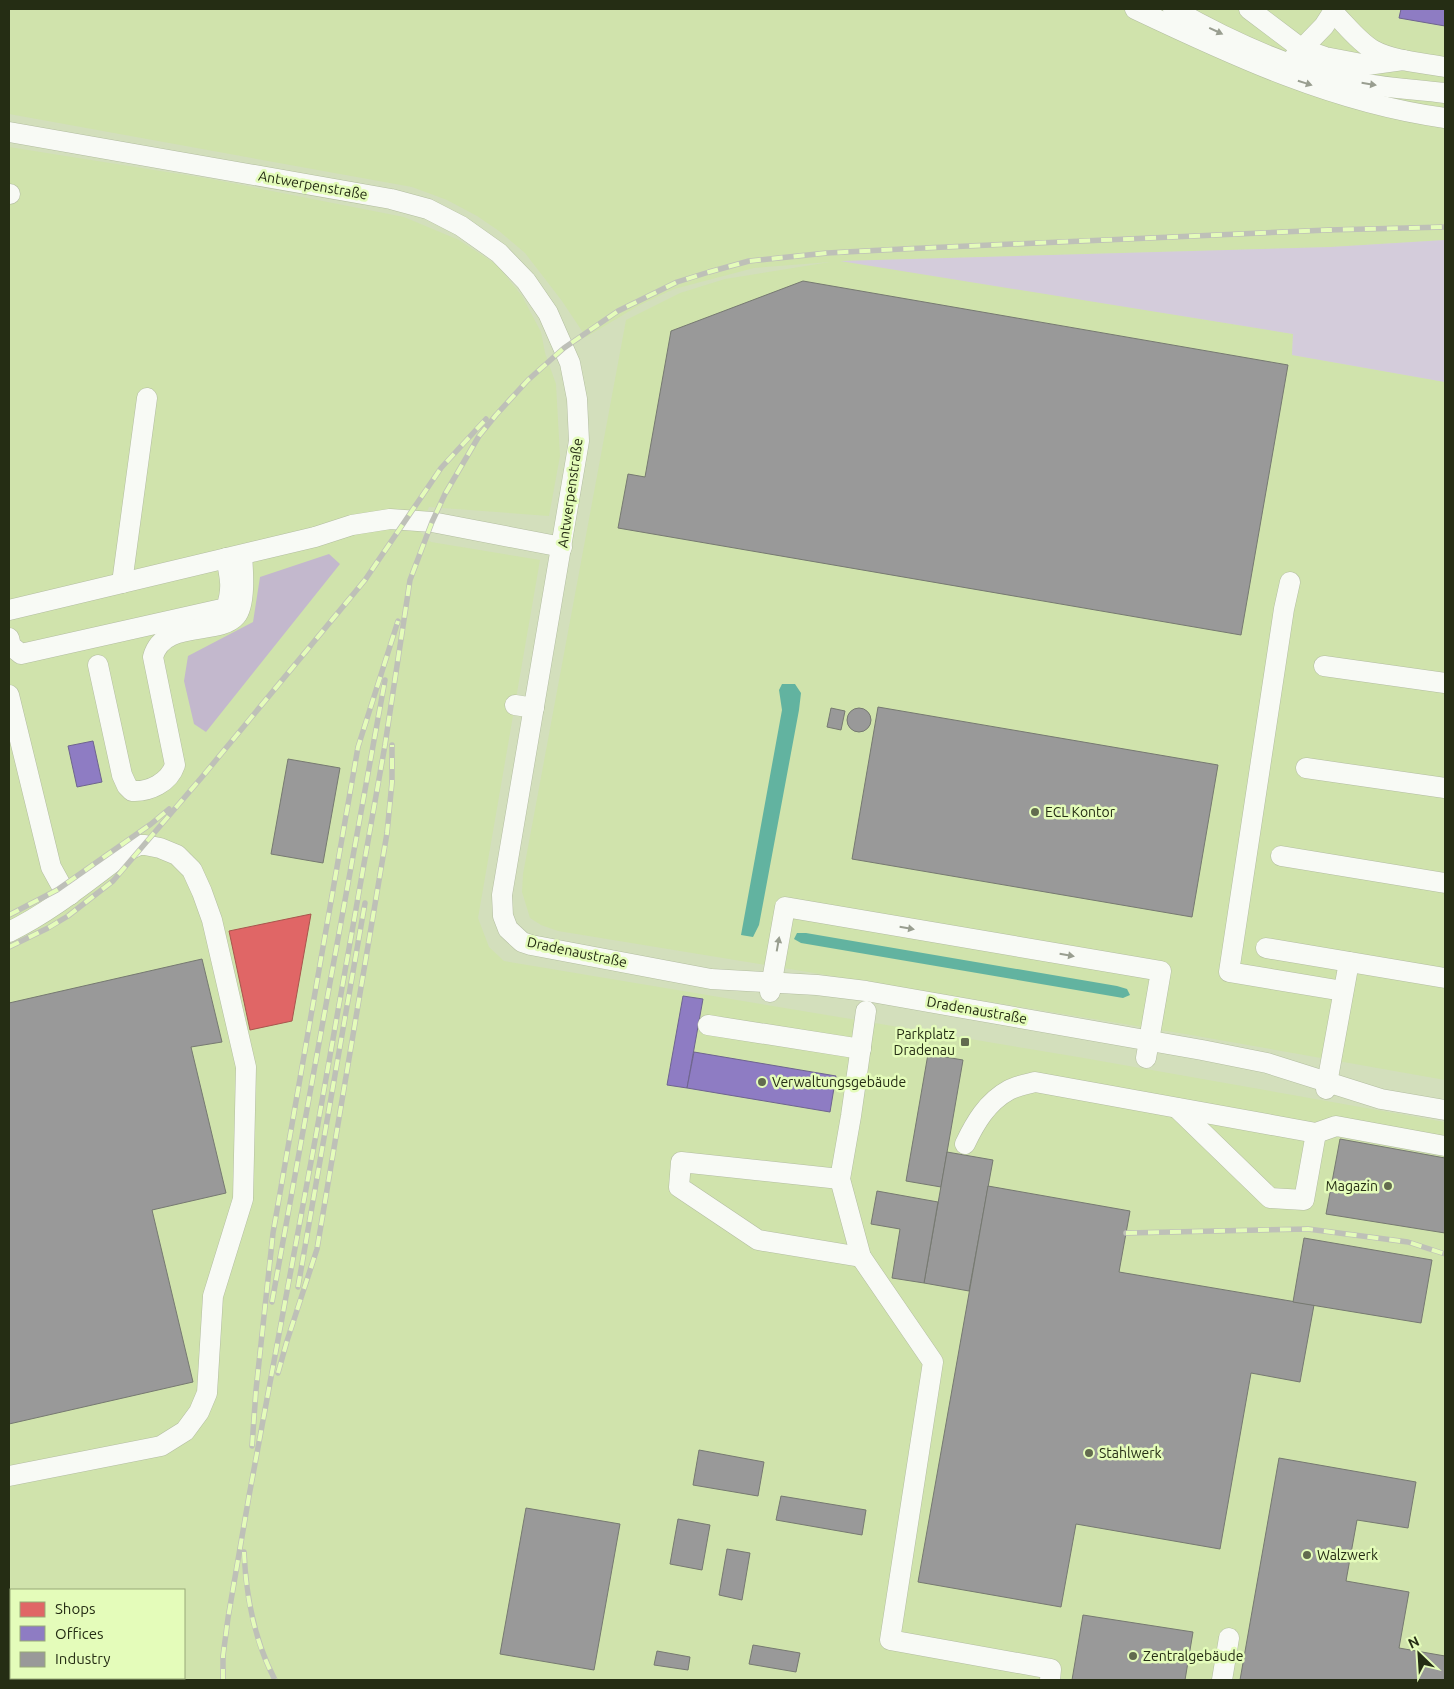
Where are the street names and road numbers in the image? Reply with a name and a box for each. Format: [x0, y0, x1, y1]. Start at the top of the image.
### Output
street label: Antwerpenstraße [257, 168, 369, 202]
street label: Antwerpenstraße [554, 437, 586, 549]
street label: Dradenaustraße [526, 934, 628, 970]
street label: Dradenaustraße [926, 993, 1028, 1027]

